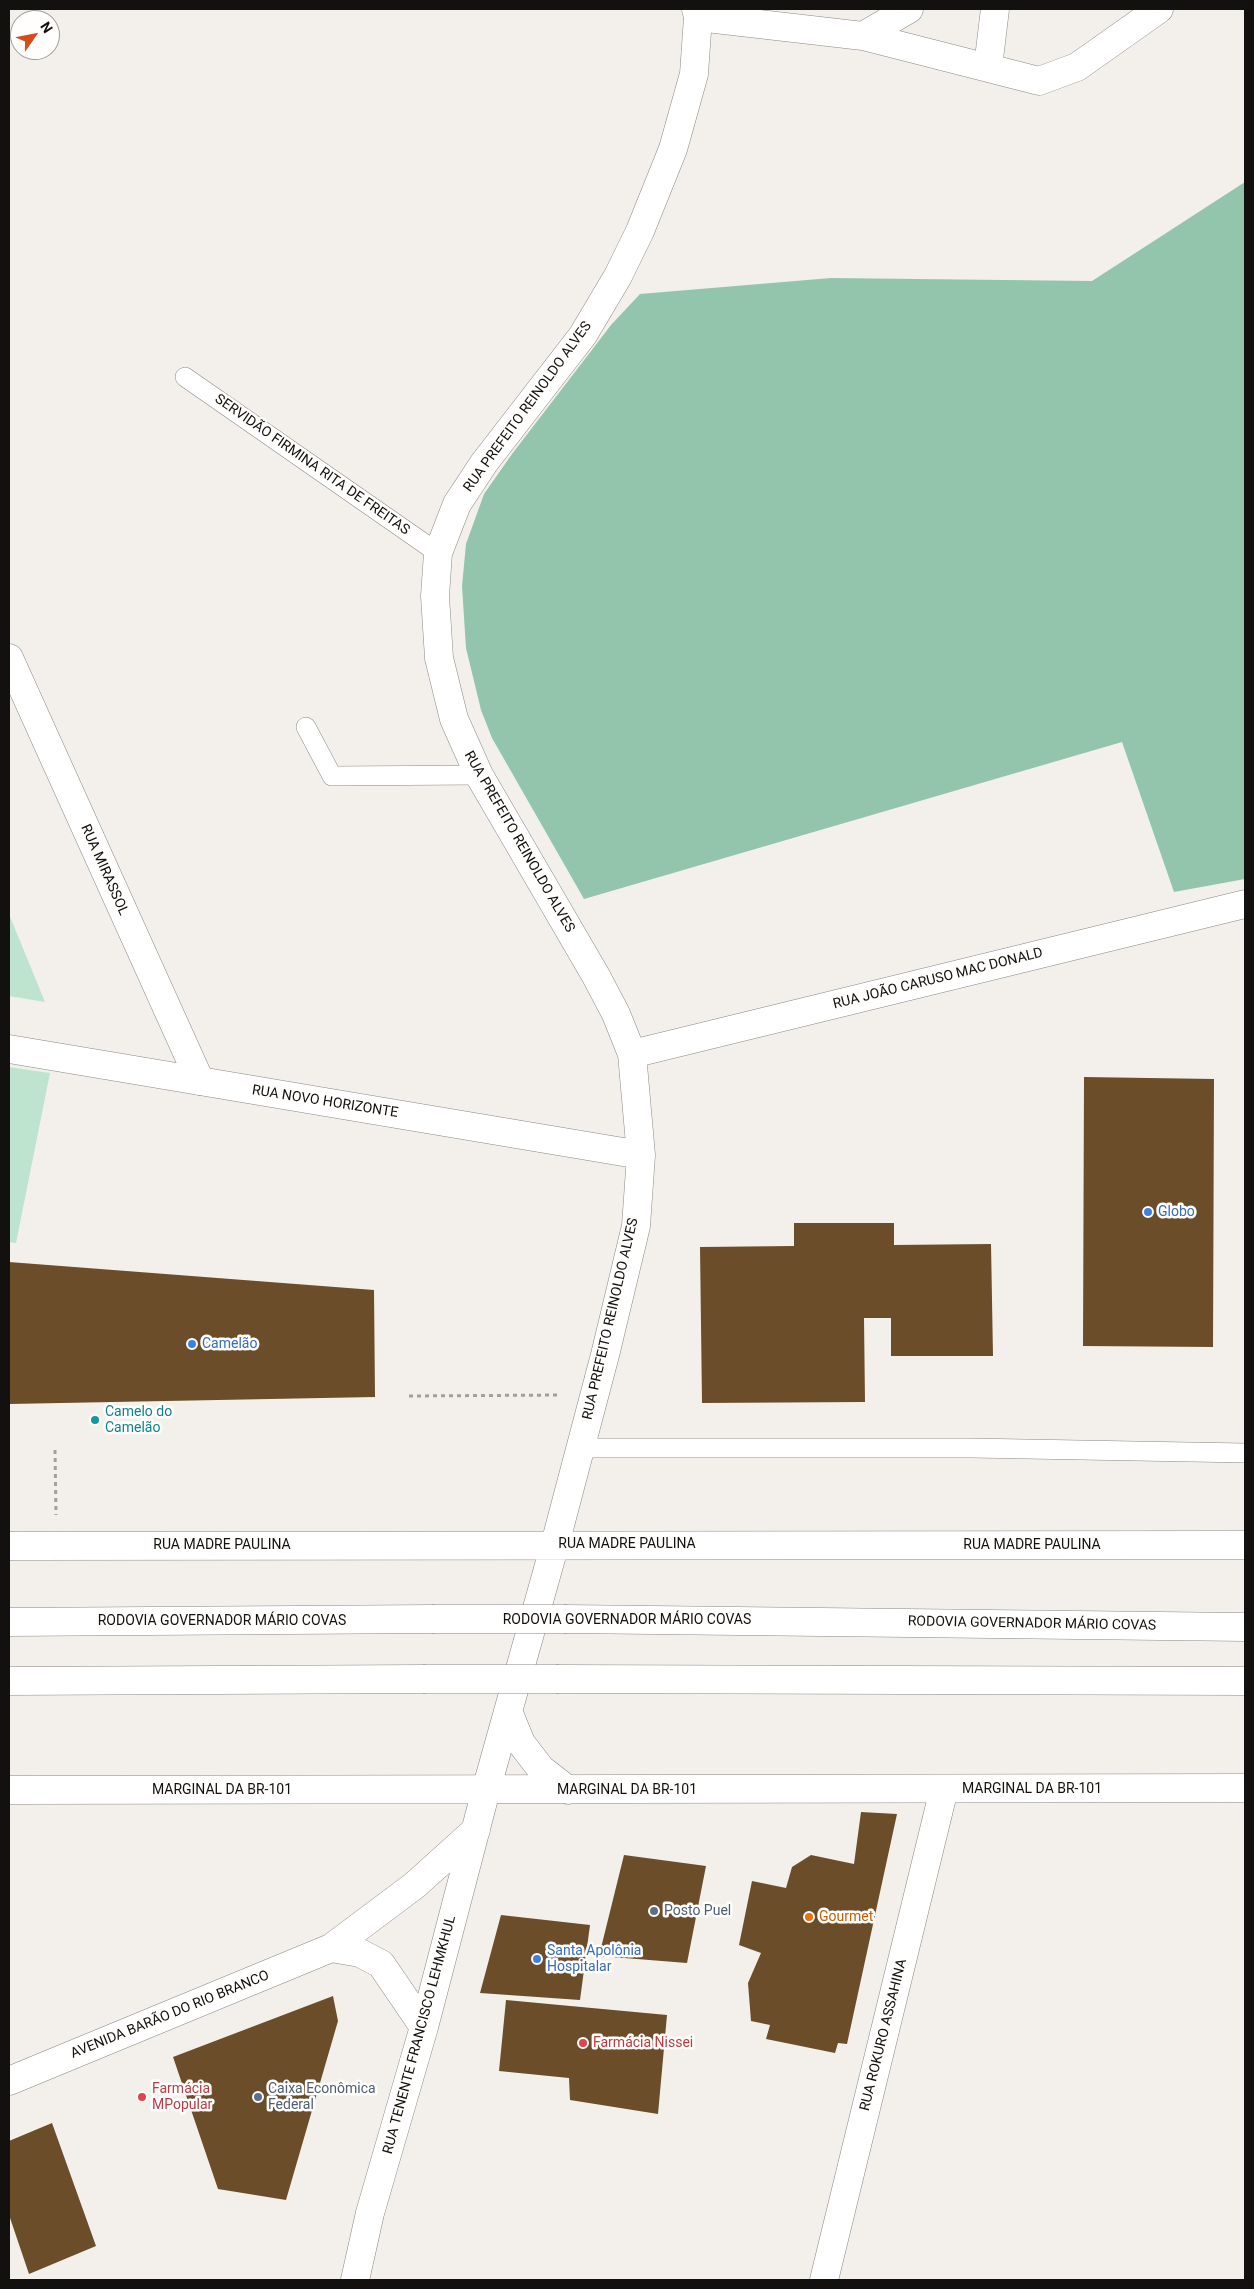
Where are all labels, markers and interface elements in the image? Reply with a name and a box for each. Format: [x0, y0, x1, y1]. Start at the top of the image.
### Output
north arrow [10, 10, 60, 60]
text: N [37, 19, 56, 36]
street label: RUA PREFEITO REINOLDO ALVES [460, 318, 596, 496]
street label: SERVIDÃO FIRMINA RITA DE FREITAS [211, 391, 413, 539]
street label: RUA PREFEITO REINOLDO ALVES [460, 748, 578, 936]
street label: RUA MIRASSOL [76, 822, 132, 918]
street label: RUA JOÃO CARUSO MAC DONALD [831, 945, 1045, 1013]
street label: RUA NOVO HORIZONTE [251, 1082, 399, 1122]
place label: Globo [1158, 1204, 1195, 1220]
marker: Globo [1142, 1206, 1154, 1218]
street label: RUA PREFEITO REINOLDO ALVES [580, 1216, 642, 1422]
place label: Camelão [202, 1336, 257, 1352]
marker: Camelão [186, 1338, 198, 1350]
place label: Camelo do Camelão [105, 1404, 172, 1436]
marker: Camelo do Camelão [89, 1414, 101, 1426]
street label: RUA MADRE PAULINA [558, 1536, 696, 1552]
street label: RUA MADRE PAULINA [153, 1537, 291, 1553]
street label: RUA MADRE PAULINA [963, 1537, 1101, 1553]
street label: RODOVIA GOVERNADOR MÁRIO COVAS [503, 1612, 751, 1628]
street label: RODOVIA GOVERNADOR MÁRIO COVAS [98, 1613, 346, 1629]
street label: RODOVIA GOVERNADOR MÁRIO COVAS [908, 1613, 1156, 1635]
street label: MARGINAL DA BR-101 [962, 1781, 1102, 1797]
street label: MARGINAL DA BR-101 [152, 1782, 292, 1798]
street label: MARGINAL DA BR-101 [557, 1782, 697, 1798]
place label: Posto Puel [664, 1903, 731, 1919]
marker: Posto Puel [648, 1905, 660, 1917]
place label: Gourmet [819, 1909, 873, 1925]
marker: Gourmet [803, 1911, 815, 1923]
street label: RUA TENENTE FRANCISCO LEHMKHUL [380, 1914, 460, 2156]
place label: Santa Apolônia Hospitalar [547, 1943, 641, 1975]
marker: Santa Apolônia Hospitalar [531, 1953, 543, 1965]
street label: RUA ROKURO ASSAHINA [857, 1957, 911, 2113]
street label: AVENIDA BARÃO DO RIO BRANCO [68, 1967, 272, 2063]
place label: Farmácia Nissei [593, 2035, 693, 2051]
marker: Farmácia Nissei [577, 2037, 589, 2049]
place label: Farmácia MPopular [152, 2081, 212, 2114]
place label: Caixa Econômica Federal [268, 2081, 376, 2114]
marker: Farmácia MPopular [136, 2091, 148, 2103]
marker: Caixa Econômica Federal [252, 2091, 264, 2103]

